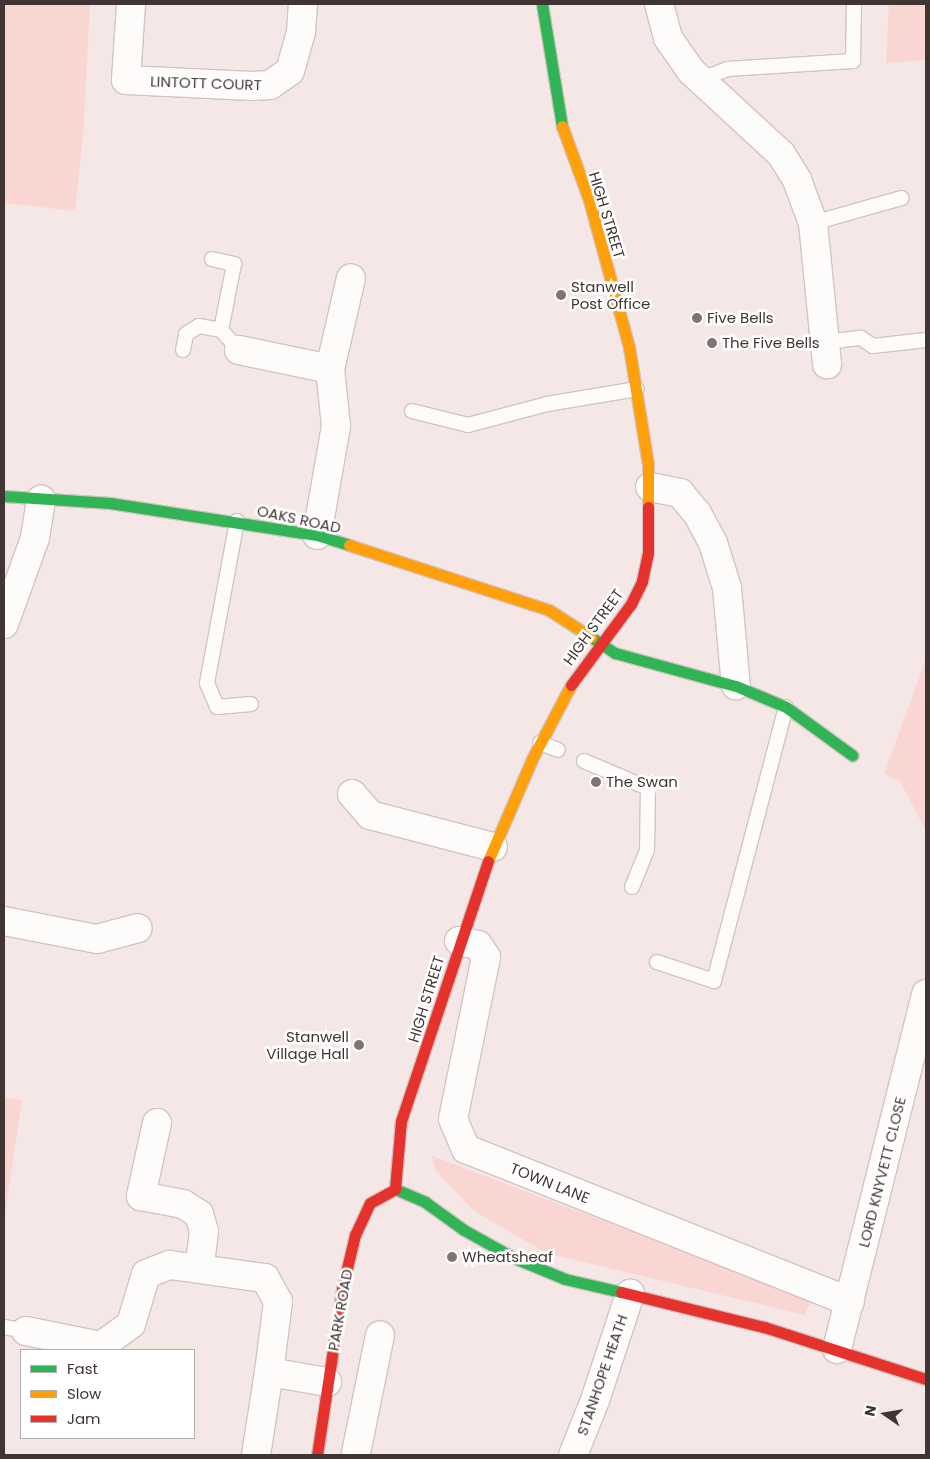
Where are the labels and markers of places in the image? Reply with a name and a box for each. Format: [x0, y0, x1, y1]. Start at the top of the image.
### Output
place label: Stanwell Post Office [571, 277, 650, 312]
marker: Stanwell Post Office [555, 289, 567, 301]
place label: Five Bells [707, 309, 774, 327]
marker: Five Bells [691, 312, 703, 324]
place label: The Five Bells [722, 334, 820, 352]
marker: The Five Bells [706, 337, 718, 349]
place label: The Swan [606, 773, 678, 791]
marker: The Swan [590, 776, 602, 788]
place label: Stanwell Village Hall [266, 1027, 349, 1062]
marker: Stanwell Village Hall [353, 1039, 365, 1051]
place label: Wheatsheaf [462, 1248, 553, 1266]
marker: Wheatsheaf [446, 1251, 458, 1263]

